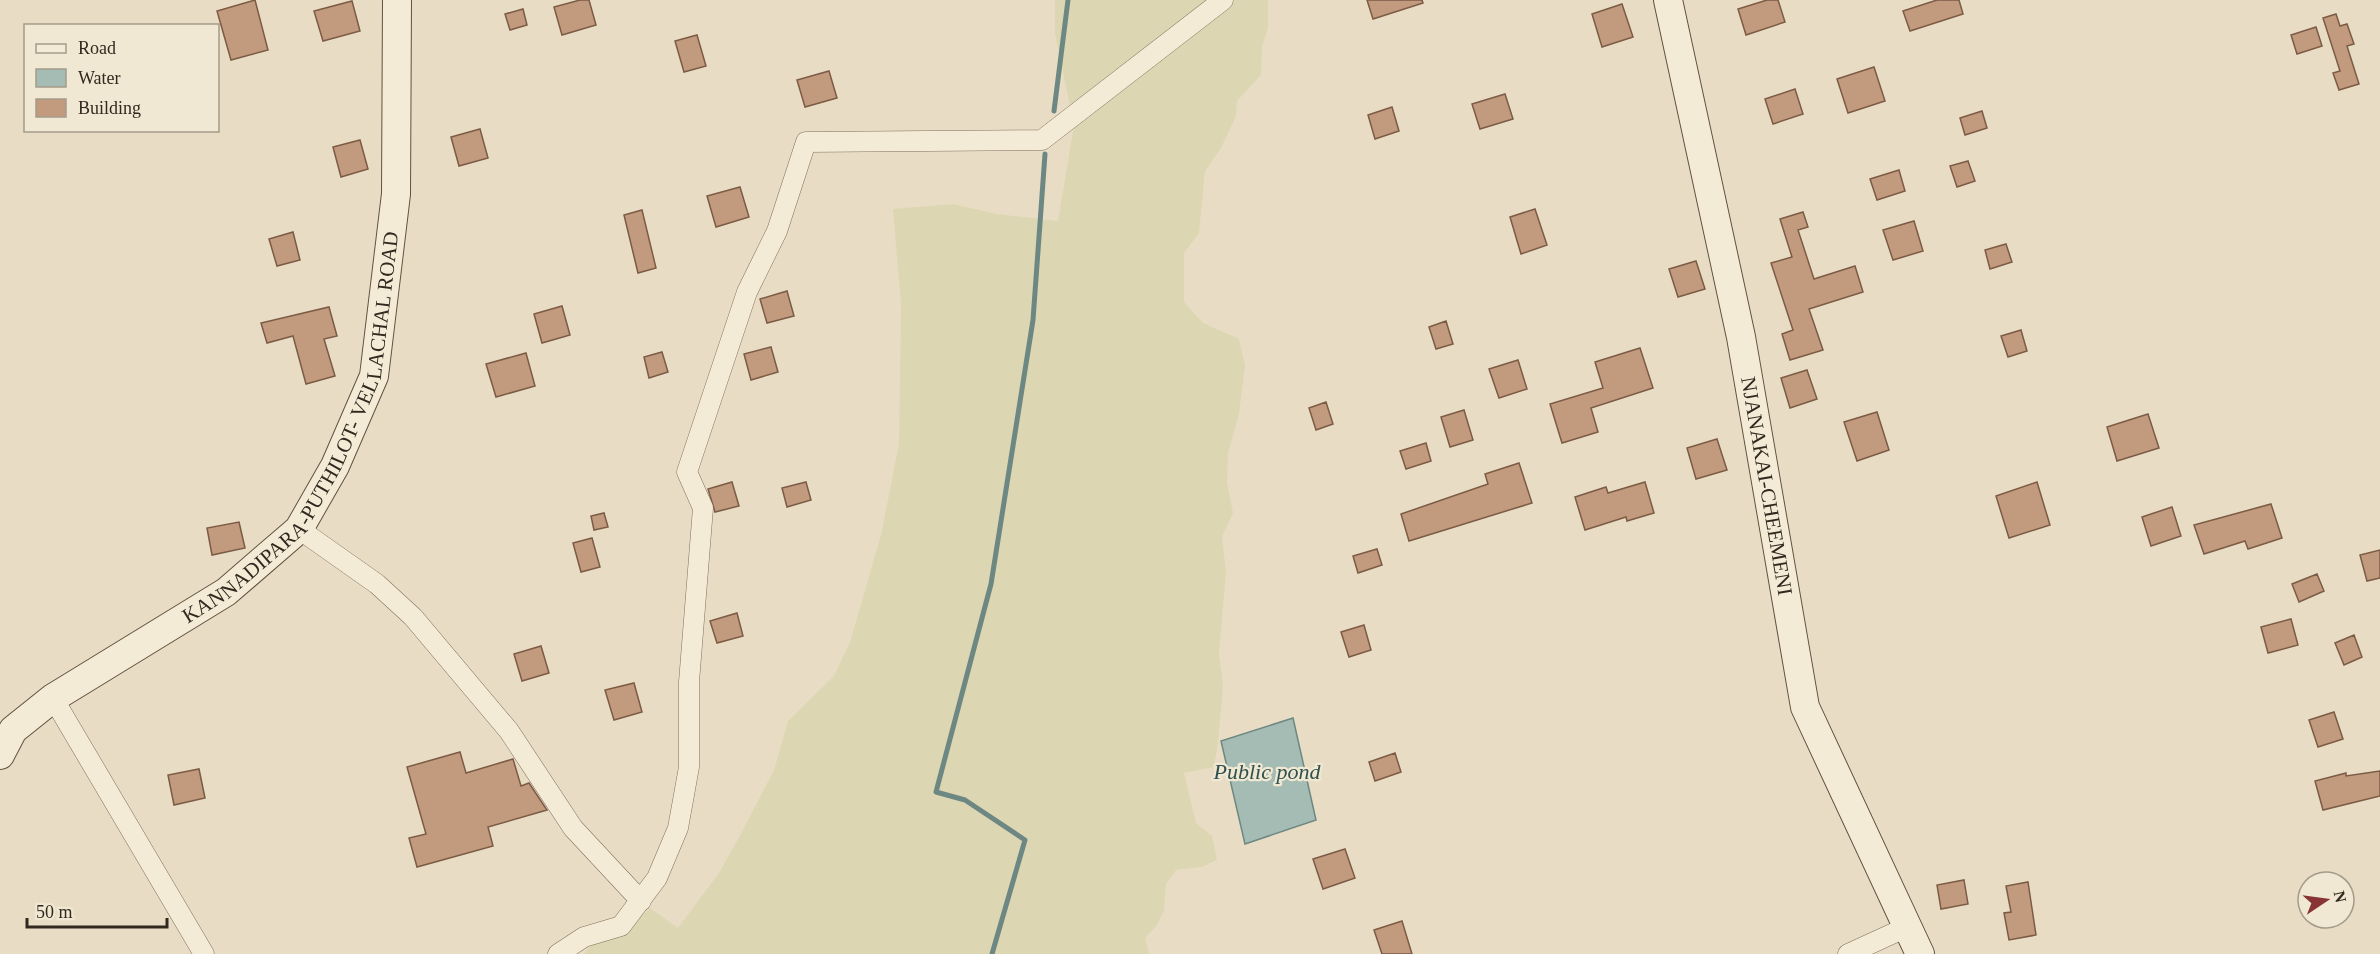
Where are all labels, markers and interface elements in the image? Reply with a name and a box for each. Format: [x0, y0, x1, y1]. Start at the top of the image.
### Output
legend [24, 24, 219, 132]
text: Road [78, 38, 116, 58]
text: Water [78, 68, 121, 88]
text: Building [78, 98, 141, 118]
street label: KANNADIPARA-PUTHILOT- VELLACHAL ROAD [178, 230, 403, 628]
street label: NJANAKAI-CHEEMENI [1736, 375, 1797, 597]
water label: Public pond [1213, 759, 1321, 784]
north arrow [2296, 870, 2356, 930]
text: N [2331, 889, 2350, 905]
scale bar [27, 891, 166, 929]
text: 50 m [36, 902, 73, 922]

